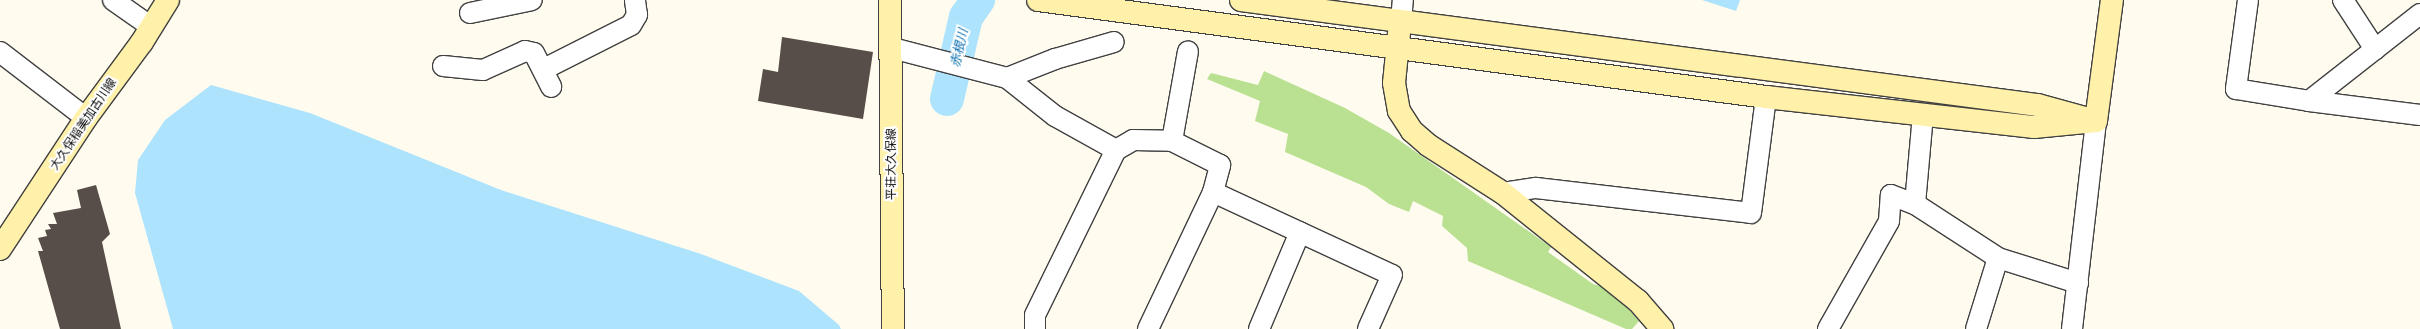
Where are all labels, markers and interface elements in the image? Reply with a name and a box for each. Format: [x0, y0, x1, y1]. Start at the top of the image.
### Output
water label: 赤根川 [947, 27, 971, 69]
street label: 大久保稲美加古川線 [47, 75, 119, 173]
street label: 平荘大久保線 [884, 128, 898, 200]

